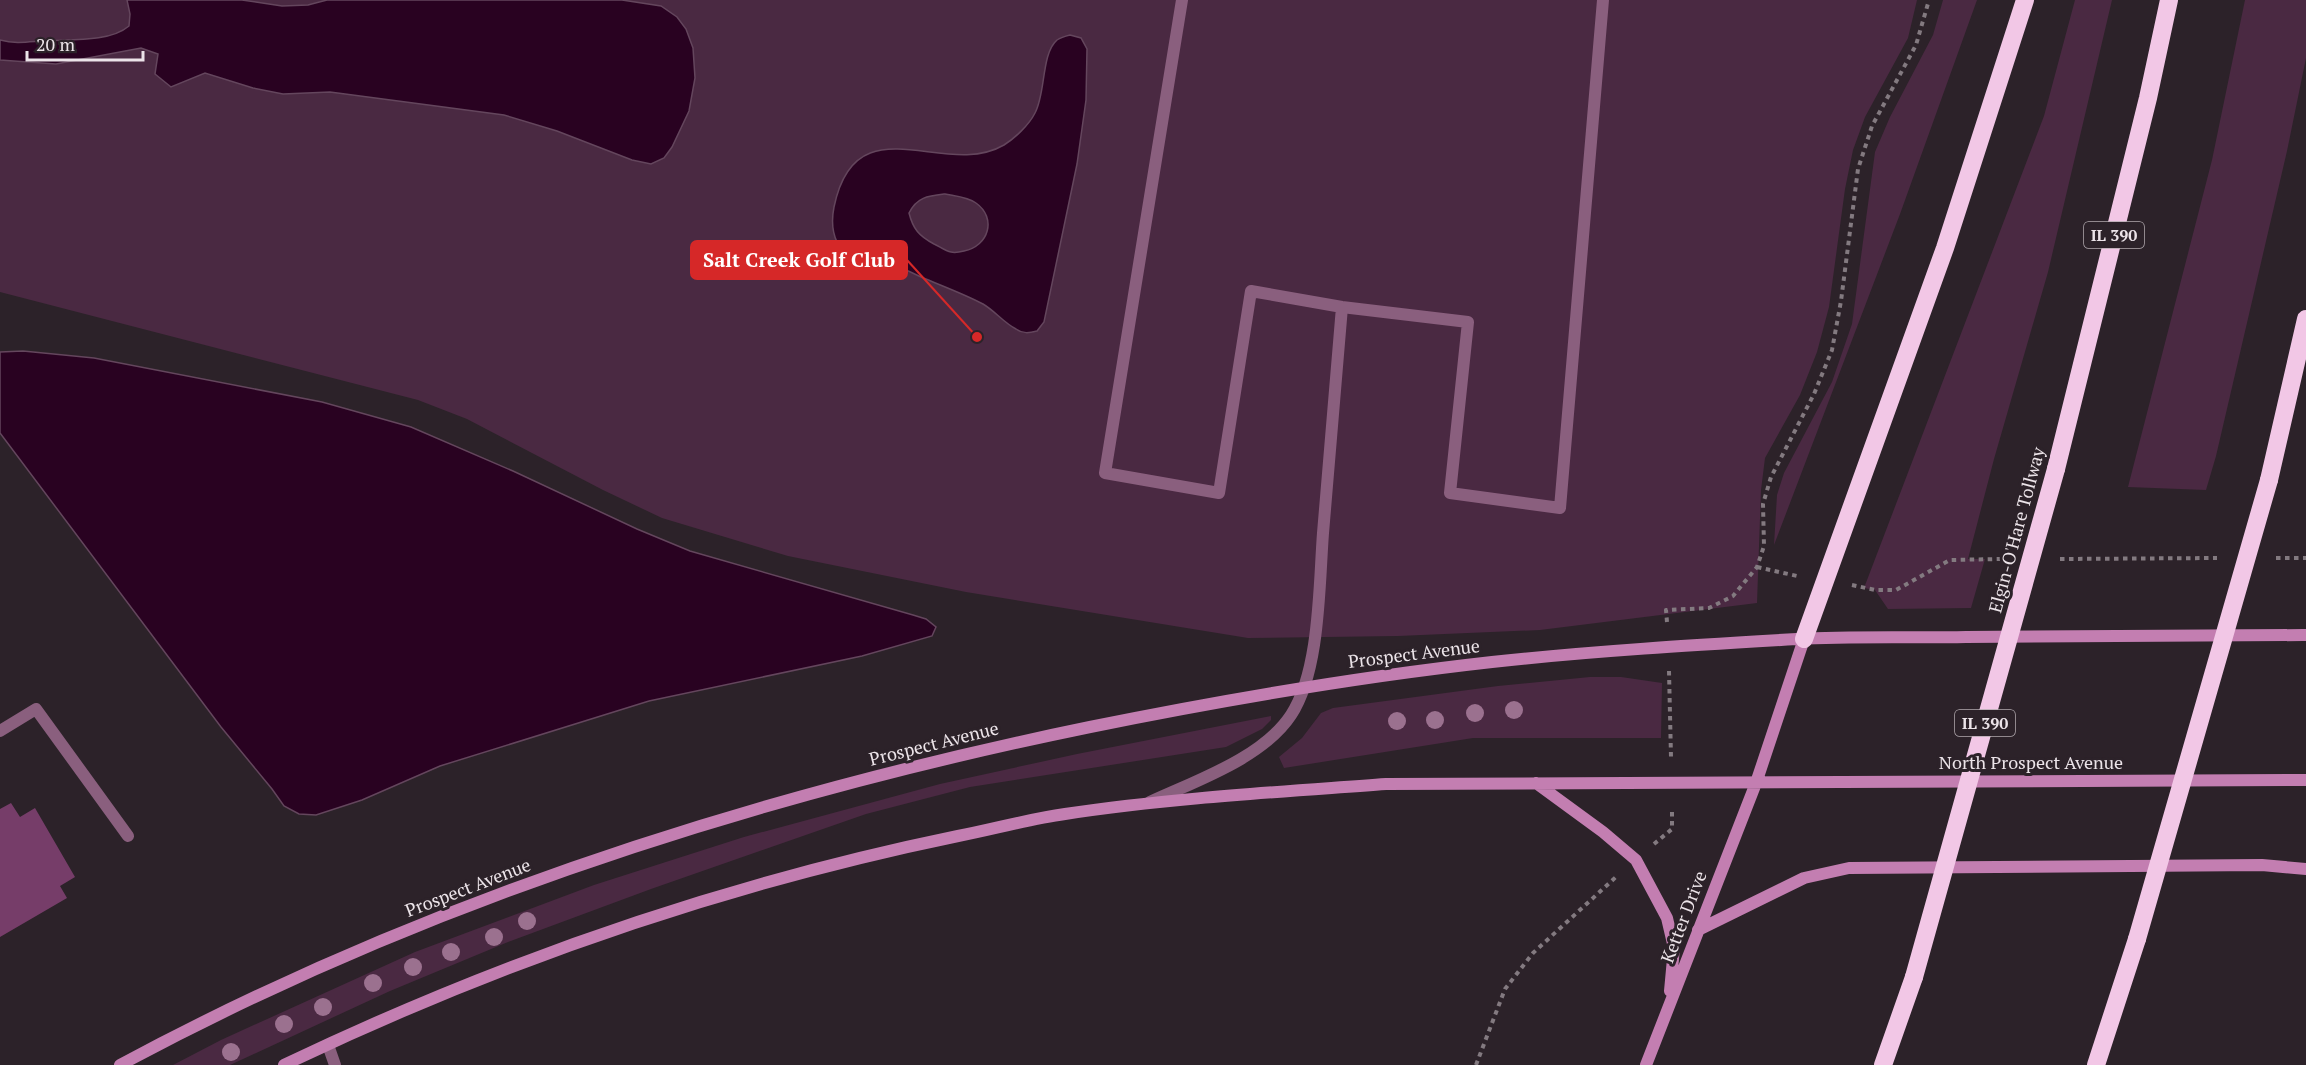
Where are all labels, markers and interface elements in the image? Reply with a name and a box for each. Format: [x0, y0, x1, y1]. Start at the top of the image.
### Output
scale bar [27, 24, 142, 62]
text: 20 m [36, 32, 76, 56]
road number: IL 390 [2084, 222, 2144, 248]
callout: Salt Creek Golf Club [691, 241, 907, 279]
text: Salt Creek Golf Club [703, 246, 895, 273]
street label: Elgin-O'Hare Tollway [1982, 443, 2050, 615]
street label: Prospect Avenue [1347, 633, 1481, 673]
road number: IL 390 [1955, 710, 2015, 736]
street label: Prospect Avenue [867, 715, 1001, 771]
street label: North Prospect Avenue [1939, 750, 2123, 774]
street label: Prospect Avenue [401, 852, 534, 922]
street label: Ketter Drive [1655, 867, 1712, 966]

